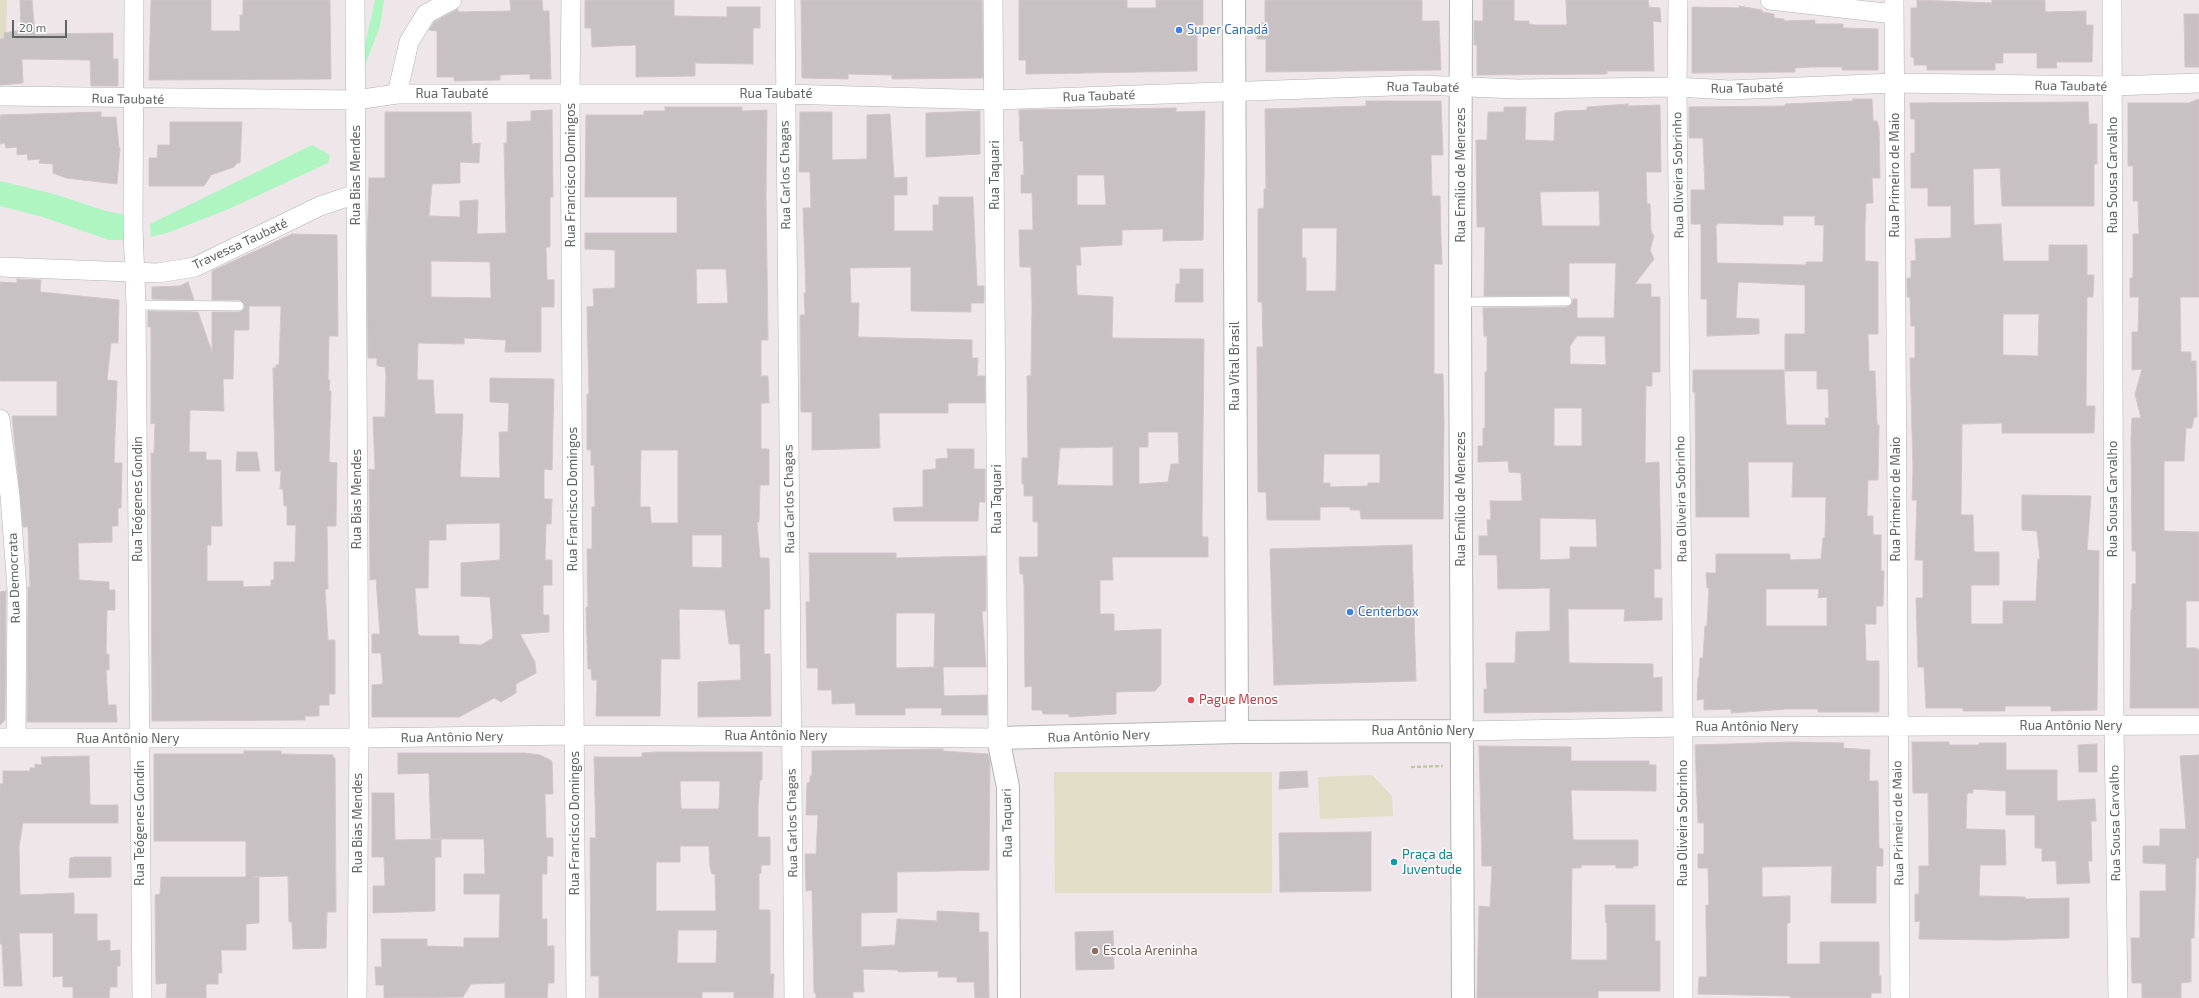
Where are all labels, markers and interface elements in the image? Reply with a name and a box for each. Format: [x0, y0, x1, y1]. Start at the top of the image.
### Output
scale bar [14, 12, 69, 38]
text: 20 m [19, 20, 46, 34]
place label: Super Canadá [1187, 22, 1268, 38]
marker: Super Canadá [1174, 25, 1184, 35]
street label: Rua Taubaté [2034, 78, 2108, 94]
street label: Rua Taubaté [1386, 79, 1460, 95]
street label: Rua Taubaté [1710, 80, 1784, 96]
street label: Rua Taubaté [416, 86, 488, 102]
street label: Rua Taubaté [740, 86, 812, 102]
street label: Rua Taubaté [1062, 87, 1136, 105]
street label: Rua Taubaté [91, 91, 165, 107]
street label: Rua Francisco Domingos [563, 103, 579, 247]
street label: Rua Emílio de Menezes [1453, 107, 1469, 243]
street label: Rua Oliveira Sobrinho [1669, 112, 1687, 238]
street label: Rua Primeiro de Maio [1887, 113, 1903, 237]
street label: Rua Sousa Carvalho [2105, 117, 2121, 233]
street label: Rua Carlos Chagas [776, 120, 794, 230]
street label: Rua Bias Mendes [348, 125, 364, 225]
street label: Rua Taquari [987, 140, 1003, 210]
street label: Travessa Taubaté [190, 215, 290, 273]
street label: Rua Vital Brasil [1227, 321, 1243, 411]
street label: Rua Francisco Domingos [565, 427, 581, 571]
street label: Rua Emílio de Menezes [1453, 431, 1469, 567]
street label: Rua Teógenes Gondin [130, 436, 146, 562]
street label: Rua Oliveira Sobrinho [1672, 436, 1690, 562]
street label: Rua Primeiro de Maio [1888, 437, 1904, 561]
street label: Rua Sousa Carvalho [2105, 441, 2121, 557]
street label: Rua Carlos Chagas [780, 444, 798, 554]
street label: Rua Bias Mendes [349, 449, 365, 549]
street label: Rua Taquari [989, 464, 1005, 534]
street label: Rua Democrata [5, 532, 23, 624]
place label: Centerbox [1358, 604, 1419, 620]
marker: Centerbox [1345, 607, 1355, 617]
place label: Pague Menos [1199, 692, 1278, 708]
marker: Pague Menos [1186, 695, 1196, 705]
street label: Rua Antônio Nery [2020, 718, 2122, 734]
street label: Rua Antônio Nery [1696, 719, 1798, 735]
street label: Rua Antônio Nery [1372, 723, 1474, 739]
street label: Rua Antônio Nery [1047, 726, 1151, 746]
street label: Rua Antônio Nery [400, 728, 504, 746]
street label: Rua Antônio Nery [725, 728, 827, 744]
street label: Rua Antônio Nery [77, 731, 179, 747]
street label: Rua Francisco Domingos [567, 751, 583, 895]
street label: Rua Teógenes Gondin [132, 760, 148, 886]
street label: Rua Oliveira Sobrinho [1675, 760, 1691, 886]
street label: Rua Primeiro de Maio [1889, 760, 1907, 886]
street label: Rua Sousa Carvalho [2106, 765, 2124, 881]
street label: Rua Carlos Chagas [783, 768, 801, 878]
street label: Rua Bias Mendes [350, 773, 366, 873]
street label: Rua Taquari [999, 788, 1015, 858]
place label: Praça da Juventude [1402, 847, 1462, 878]
marker: Praça da Juventude [1389, 857, 1399, 867]
place label: Escola Areninha [1103, 943, 1198, 959]
marker: Escola Areninha [1090, 946, 1100, 956]

